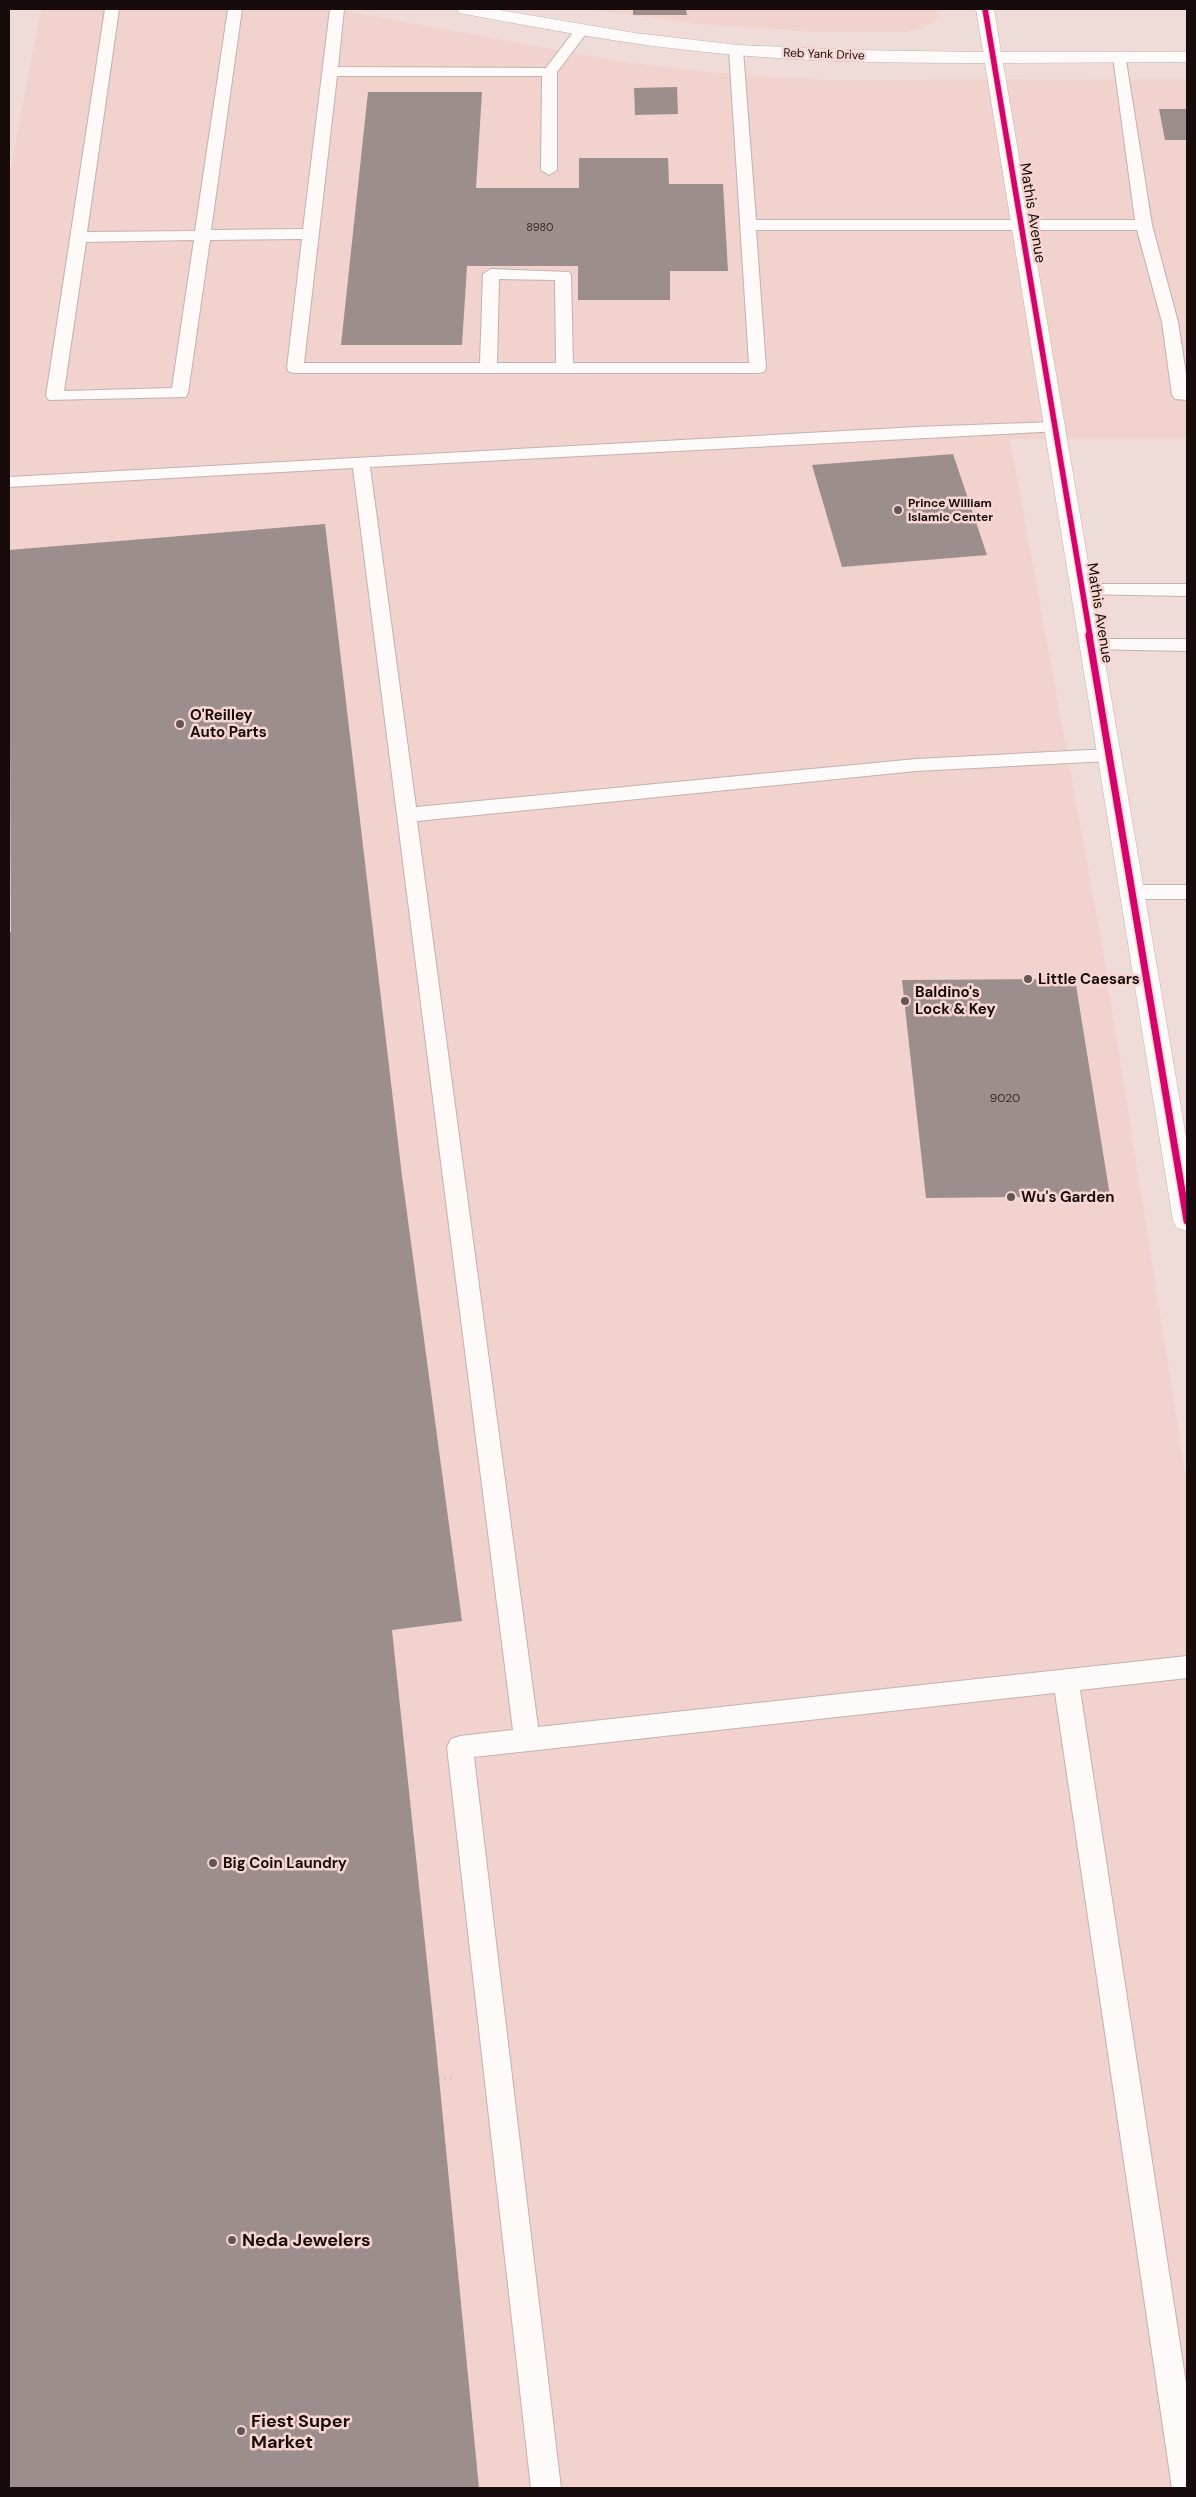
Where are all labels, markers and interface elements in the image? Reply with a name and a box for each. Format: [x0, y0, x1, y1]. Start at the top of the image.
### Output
street label: Reb Yank Drive [783, 45, 865, 63]
street label: Mathis Avenue [1015, 161, 1051, 265]
house number: 8980 [526, 220, 554, 234]
place label: Prince William Islamic Center [908, 495, 993, 525]
marker: Prince William Islamic Center [892, 504, 904, 516]
street label: Mathis Avenue [1082, 561, 1118, 665]
place label: O'Reilley Auto Parts [190, 705, 267, 742]
marker: O'Reilley Auto Parts [174, 718, 186, 730]
place label: Little Caesars [1038, 969, 1140, 989]
marker: Little Caesars [1022, 973, 1034, 985]
place label: Baldino's Lock & Key [915, 982, 996, 1019]
marker: Baldino's Lock & Key [899, 995, 911, 1007]
house number: 9020 [990, 1090, 1020, 1106]
place label: Wu's Garden [1021, 1187, 1114, 1207]
marker: Wu's Garden [1005, 1191, 1017, 1203]
place label: Big Coin Laundry [223, 1853, 347, 1873]
marker: Big Coin Laundry [207, 1857, 219, 1869]
place label: Neda Jewelers [242, 2228, 371, 2252]
marker: Neda Jewelers [226, 2234, 238, 2246]
place label: Fiest Super Market [251, 2409, 350, 2454]
marker: Fiest Super Market [235, 2425, 247, 2437]

